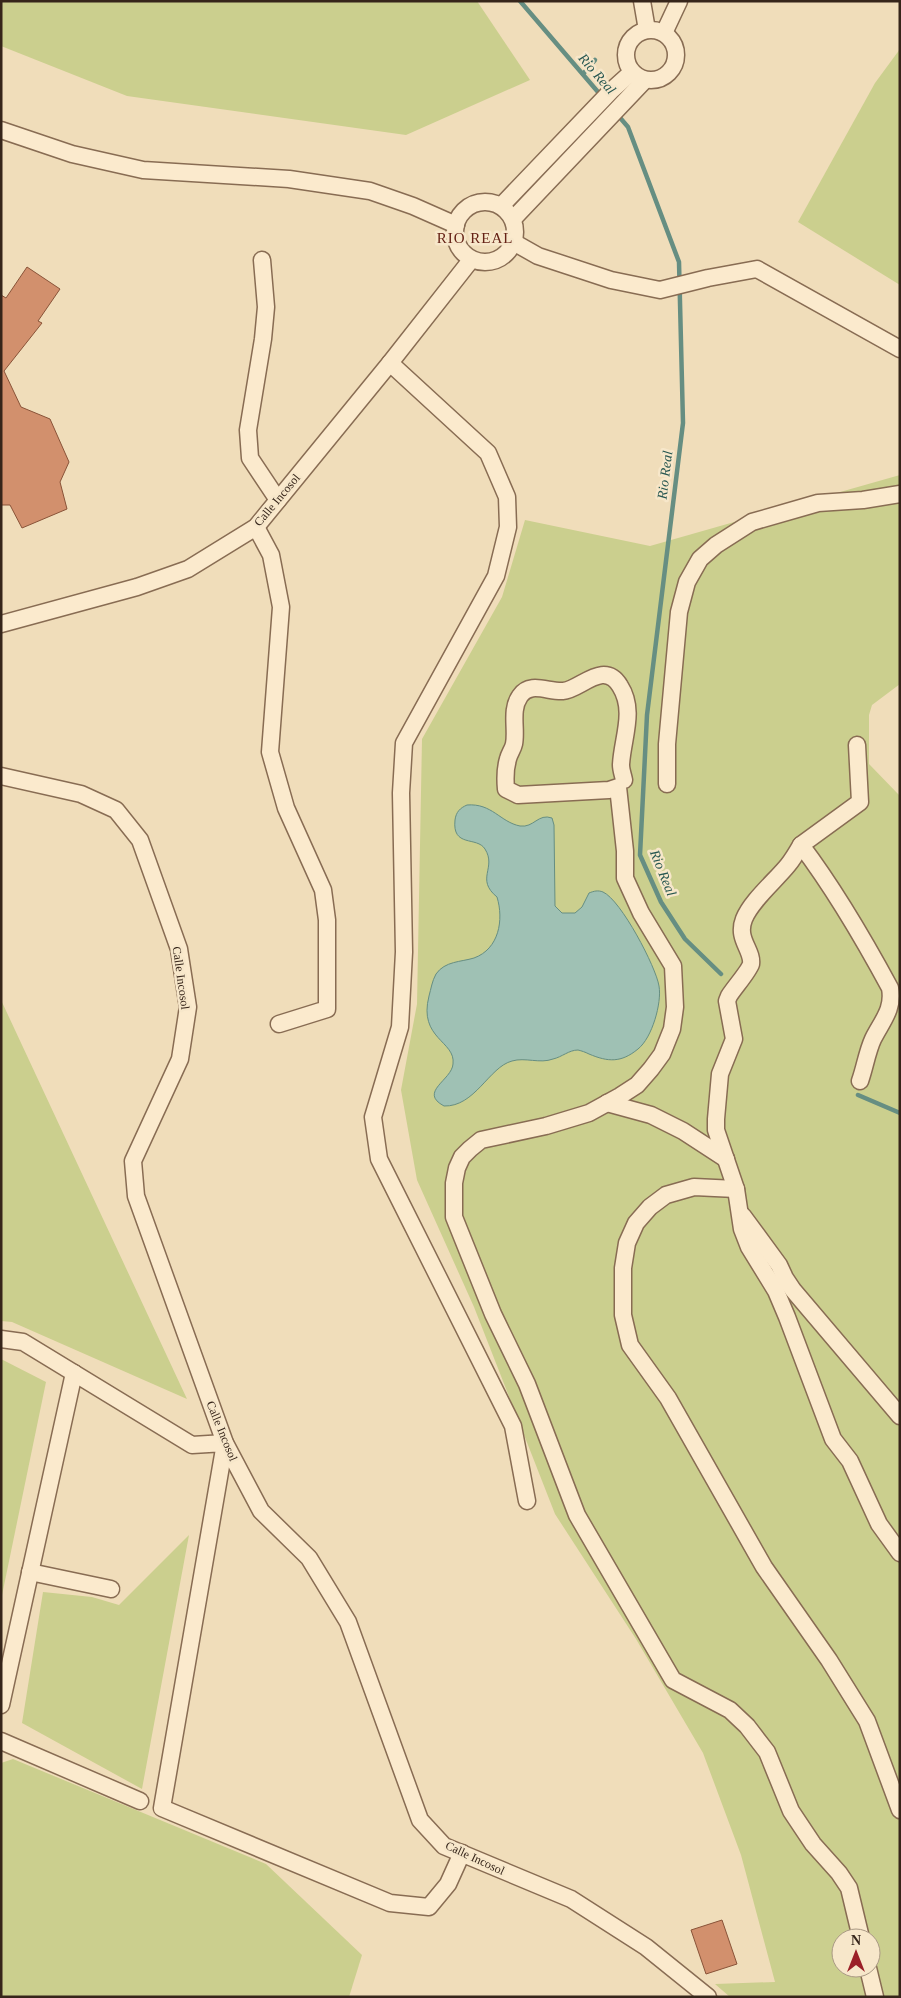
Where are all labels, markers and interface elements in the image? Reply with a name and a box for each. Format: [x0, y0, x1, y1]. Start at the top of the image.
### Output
water label: Rio Real [575, 50, 619, 97]
district label: RIO REAL [437, 230, 513, 246]
water label: Rio Real [654, 450, 675, 501]
street label: Calle Incosol [251, 471, 303, 529]
water label: Rio Real [647, 847, 679, 898]
street label: Calle Incosol [170, 946, 192, 1011]
street label: Calle Incosol [204, 1399, 241, 1464]
street label: Calle Incosol [443, 1838, 507, 1878]
north arrow [831, 1928, 881, 1978]
text: N [851, 1933, 861, 1948]

